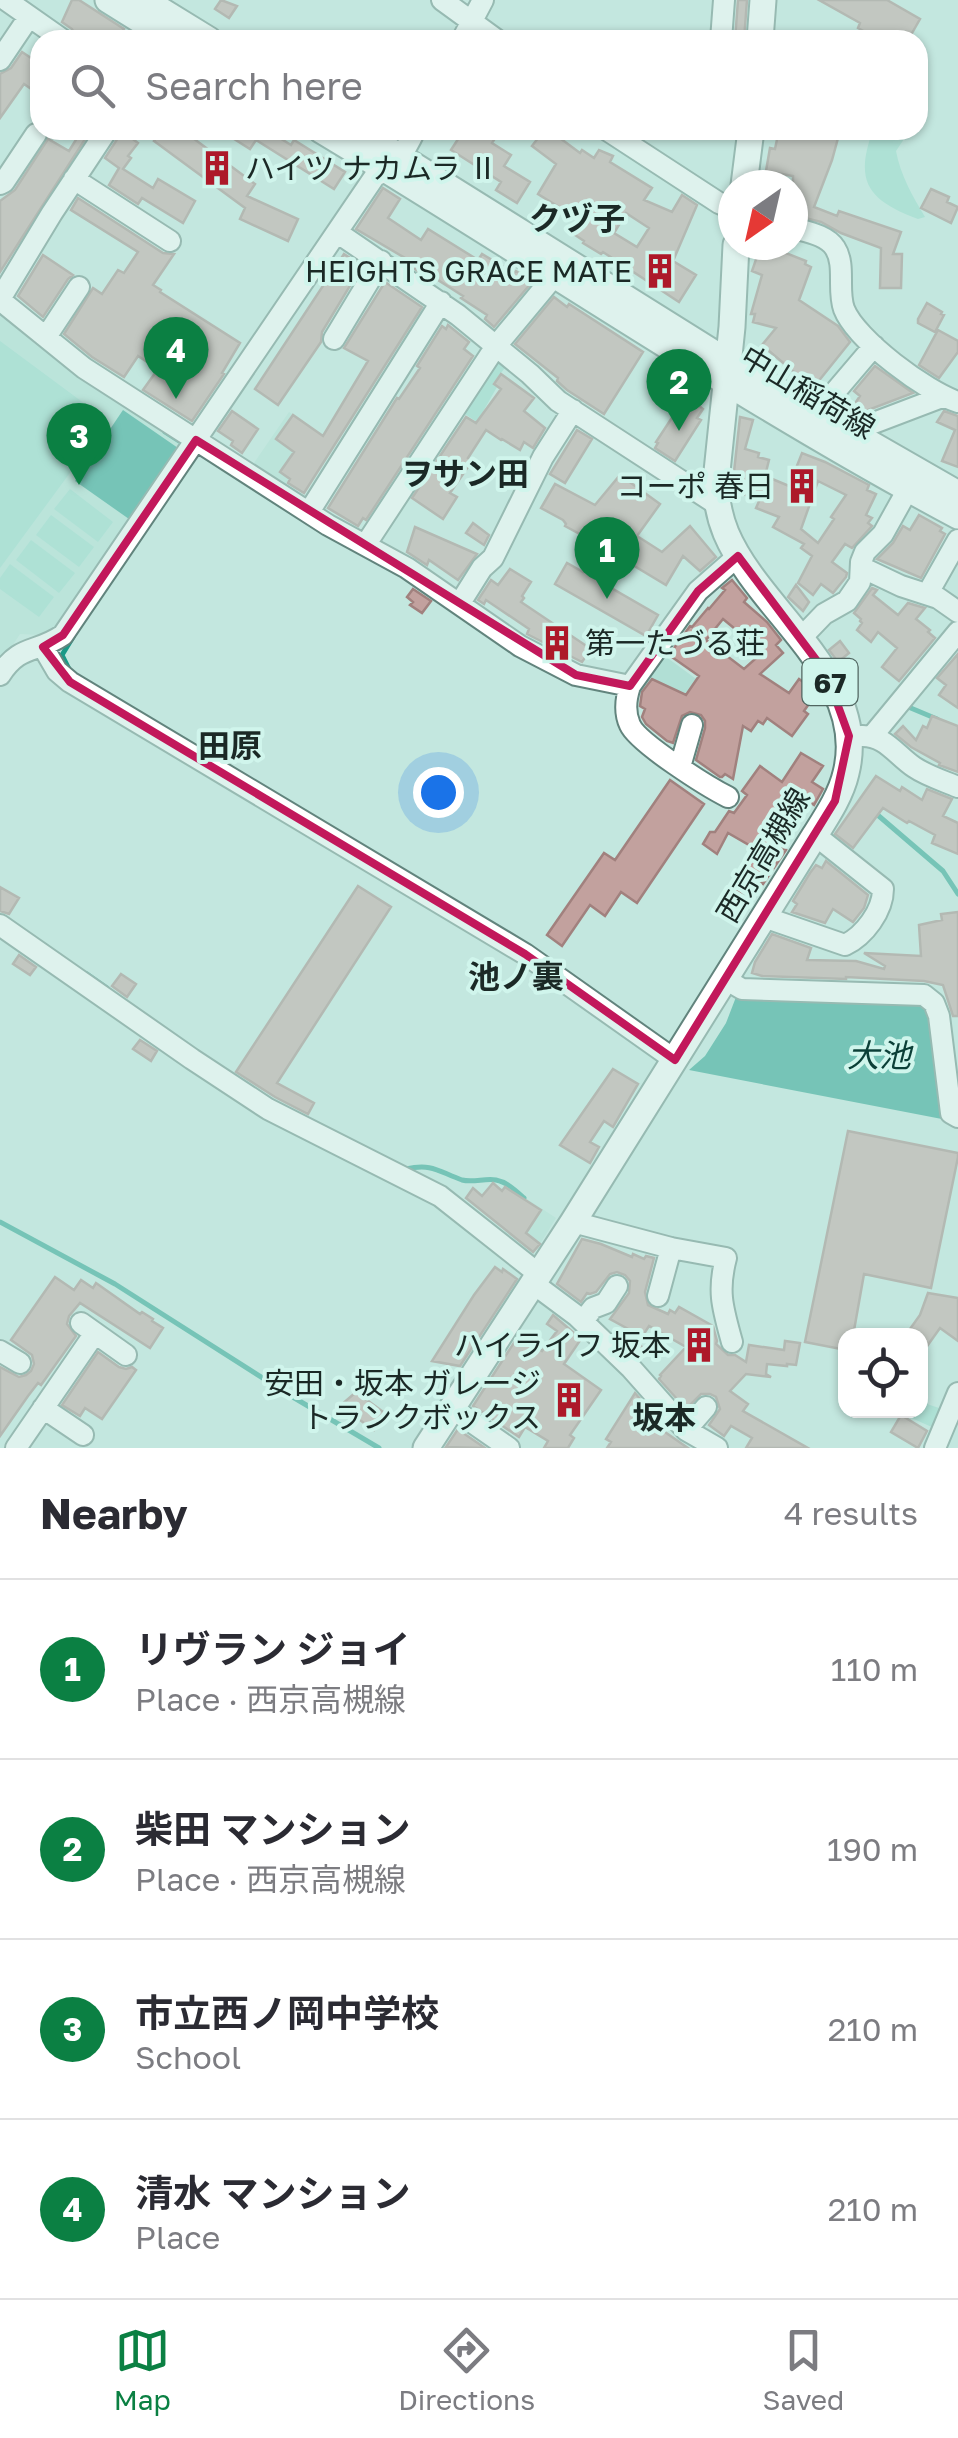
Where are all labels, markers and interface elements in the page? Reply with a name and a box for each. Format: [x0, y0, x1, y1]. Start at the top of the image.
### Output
search box [30, 30, 928, 140]
icon: search [65, 58, 120, 113]
text: Search here [145, 63, 363, 108]
building icon: ハイツ ナカムラ Ⅱ [198, 149, 236, 187]
place label: ハイツ ナカムラ Ⅱ [245, 150, 498, 186]
north arrow [718, 170, 808, 260]
district label: クヅ子 [529, 199, 625, 237]
building icon: HEIGHTS GRACE MATE [641, 252, 679, 290]
place label: HEIGHTS GRACE MATE [305, 253, 632, 289]
pin: 4 [144, 316, 208, 399]
street label: 中山稲荷線 [734, 338, 882, 446]
pin: 2 [646, 348, 712, 431]
pin: 3 [46, 402, 112, 485]
district label: ヲサン田 [401, 454, 529, 492]
building icon: コーポ 春日 [783, 467, 821, 505]
place label: コーポ 春日 [617, 468, 774, 504]
pin: 1 [574, 516, 640, 599]
building icon: 第一たづる荘 [538, 624, 576, 662]
place label: 第一たづる荘 [585, 625, 765, 661]
road number: 67 [802, 659, 858, 705]
district label: 田原 [198, 726, 262, 764]
your location [413, 767, 464, 818]
street label: 西京高槻線 [709, 781, 817, 929]
district label: 池ノ裏 [468, 957, 564, 995]
water label: 大池 [847, 1036, 914, 1074]
building icon: ハイライフ 坂本 [680, 1326, 718, 1364]
place label: ハイライフ 坂本 [454, 1327, 671, 1363]
map controls [838, 1328, 928, 1418]
button: locate [838, 1328, 928, 1418]
place label: 安田・坂本 ガレージ トランクボックス [264, 1365, 541, 1435]
building icon: 安田・坂本 ガレージ トランクボックス [550, 1381, 588, 1419]
district label: 坂本 [632, 1398, 696, 1436]
text: Nearby [40, 1488, 188, 1538]
text: 4 results [784, 1494, 918, 1532]
text: リヴラン ジョイ [135, 1626, 411, 1671]
text: 1 [64, 1650, 81, 1688]
text: 110 m [831, 1650, 918, 1688]
text: Place · 西京高槻線 [135, 1680, 406, 1718]
text: 柴田 マンション [135, 1806, 411, 1851]
text: 2 [63, 1830, 82, 1868]
text: 190 m [827, 1830, 918, 1868]
text: Place · 西京高槻線 [135, 1860, 406, 1898]
text: 市立西ノ岡中学校 [135, 1990, 439, 2035]
text: 3 [63, 2010, 82, 2048]
text: 210 m [828, 2010, 918, 2048]
text: School [135, 2038, 241, 2076]
text: 清水 マンション [135, 2170, 411, 2215]
text: 4 [62, 2190, 83, 2228]
text: 210 m [828, 2190, 918, 2228]
text: Place [135, 2218, 220, 2256]
tab: Map [114, 2323, 171, 2416]
tab: Directions [398, 2323, 535, 2416]
tab: Saved [762, 2323, 844, 2416]

